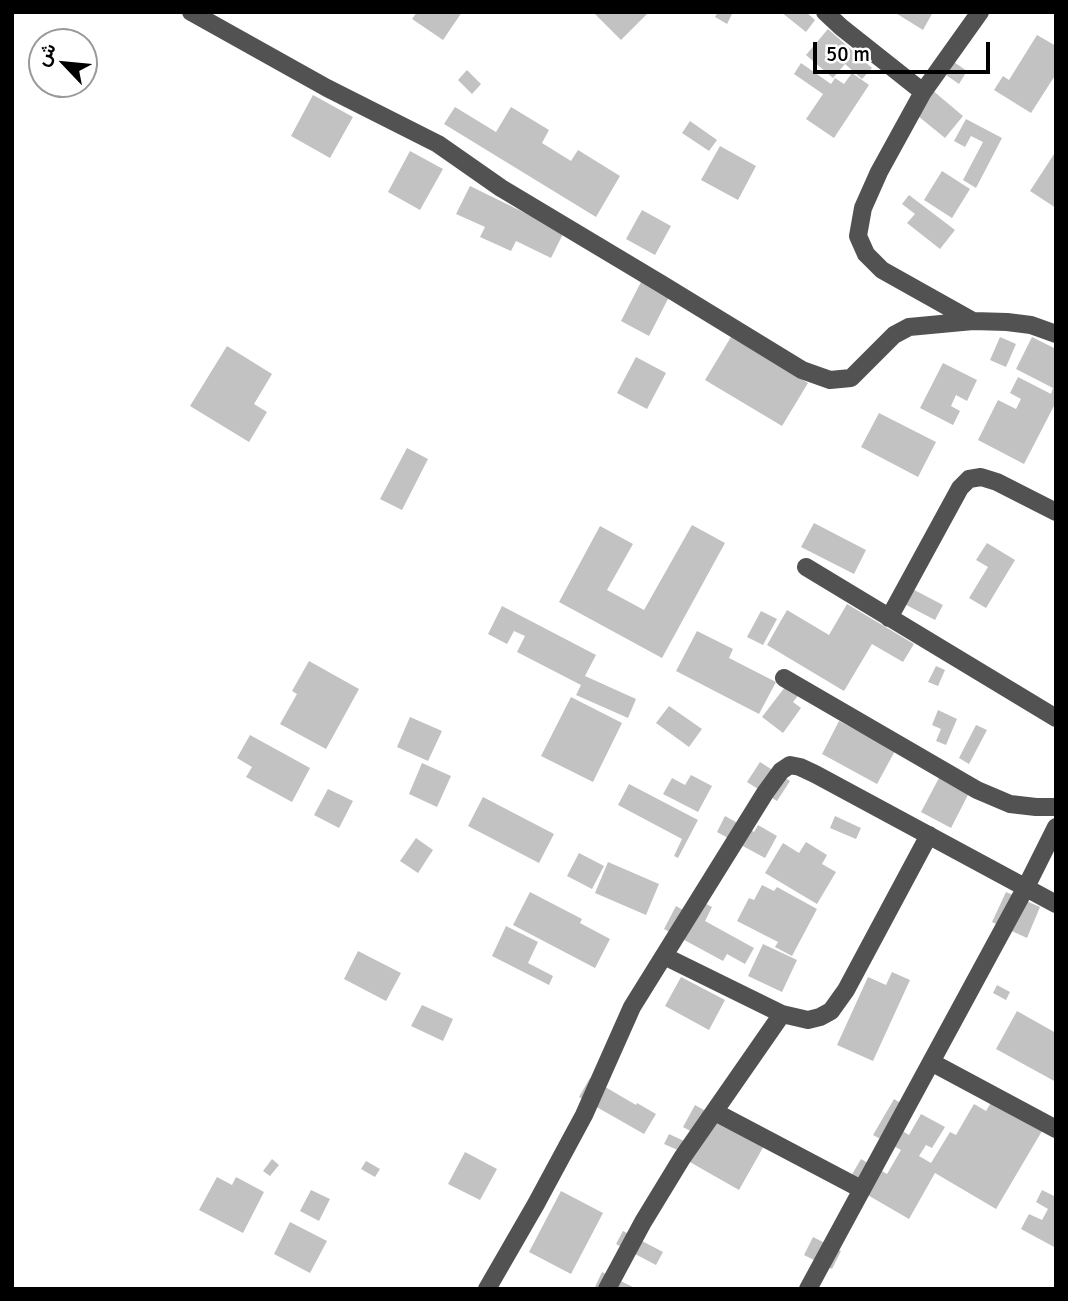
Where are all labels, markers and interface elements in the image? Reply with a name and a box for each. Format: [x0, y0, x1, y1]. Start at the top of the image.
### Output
north arrow [28, 28, 98, 98]
scale bar [816, 28, 993, 72]
text: ش [30, 39, 62, 70]
text: 50 m [826, 41, 870, 67]

